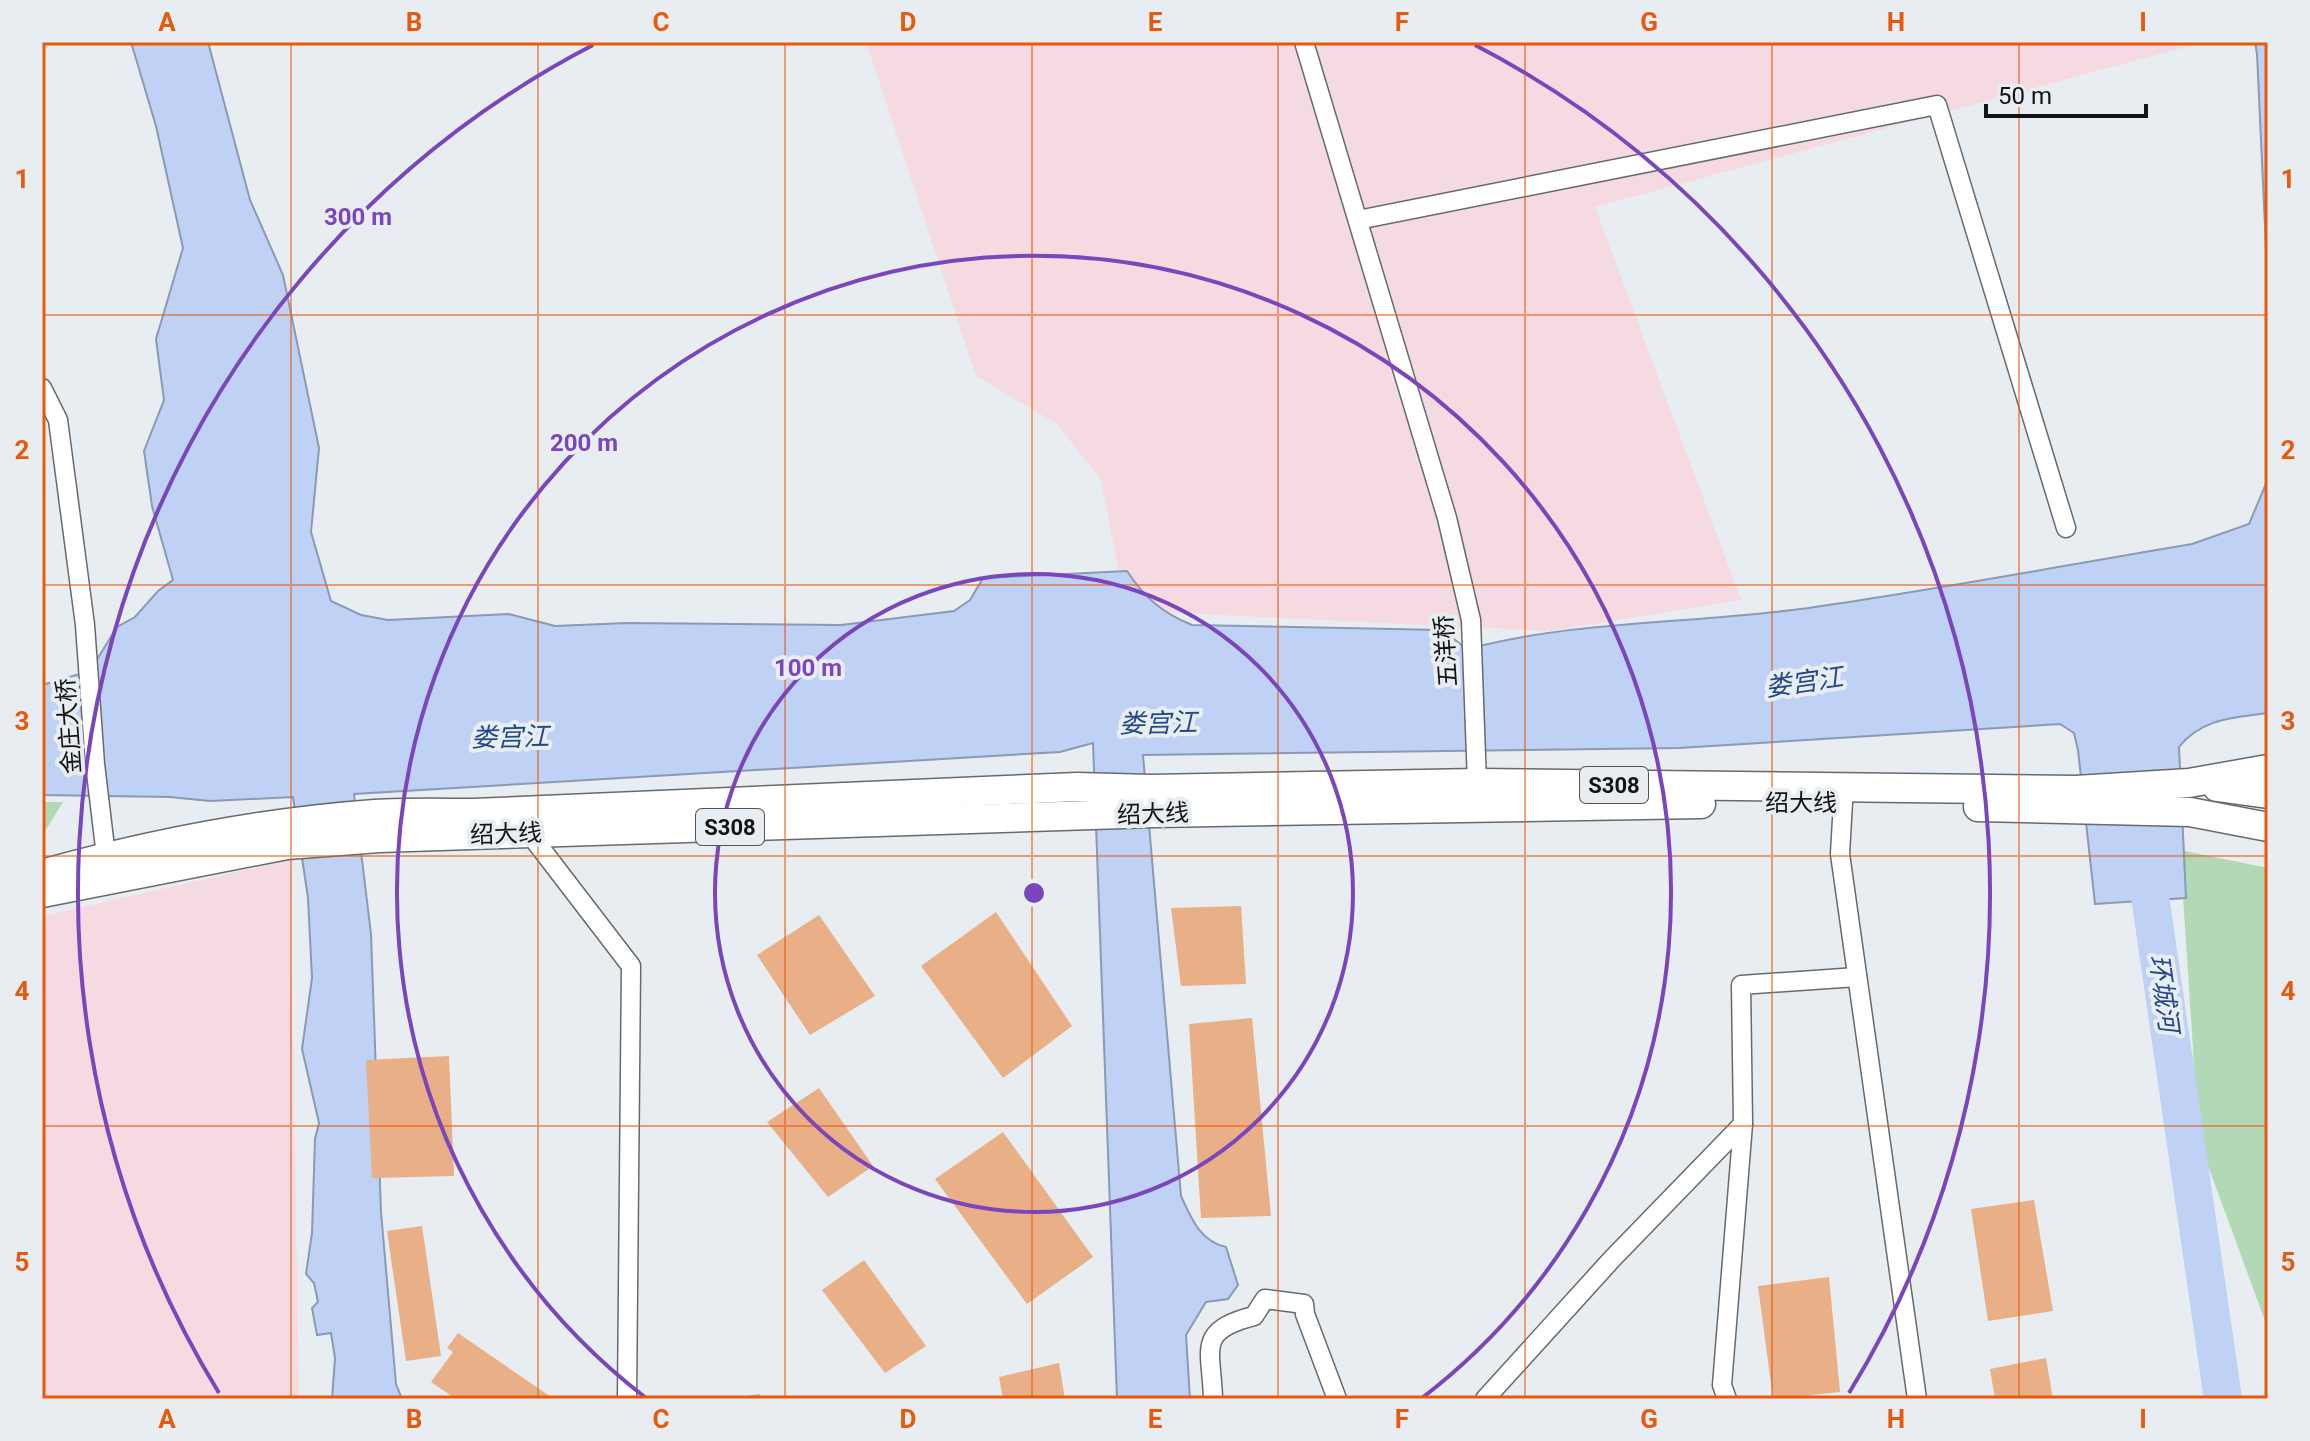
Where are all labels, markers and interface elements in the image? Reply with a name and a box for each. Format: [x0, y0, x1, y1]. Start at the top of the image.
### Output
text: A [158, 7, 176, 37]
text: B [406, 7, 422, 37]
text: C [652, 7, 670, 37]
text: D [900, 7, 916, 37]
text: E [1148, 7, 1163, 37]
text: F [1395, 7, 1409, 37]
text: G [1640, 7, 1658, 37]
text: H [1887, 7, 1905, 37]
text: I [2139, 7, 2147, 37]
scale bar [1986, 68, 2146, 118]
text: 50 m [1998, 82, 2052, 110]
text: 1 [15, 164, 29, 194]
text: 1 [2281, 164, 2295, 194]
text: 300 m [324, 203, 392, 231]
text: 200 m [550, 429, 618, 457]
text: 2 [15, 435, 29, 465]
text: 2 [2281, 435, 2295, 465]
street label: 五洋桥 [1430, 614, 1462, 688]
text: 100 m [774, 654, 842, 682]
water label: 娄宫江 [1763, 661, 1848, 702]
street label: 金庄大桥 [52, 677, 86, 775]
text: 3 [15, 706, 29, 736]
text: 3 [2281, 706, 2295, 736]
water label: 娄宫江 [1119, 707, 1200, 739]
water label: 娄宫江 [471, 721, 552, 753]
road number: S308 [1580, 767, 1648, 803]
street label: 绍大线 [1765, 789, 1837, 817]
street label: 绍大线 [1117, 799, 1189, 829]
road number: S308 [696, 809, 764, 845]
street label: 绍大线 [470, 819, 542, 849]
centre of rings [1020, 879, 1048, 907]
water label: 环城河 [2144, 952, 2185, 1039]
text: 4 [15, 976, 30, 1006]
text: 4 [2281, 976, 2296, 1006]
text: 5 [15, 1247, 29, 1277]
text: 5 [2281, 1247, 2295, 1277]
text: A [158, 1404, 176, 1434]
text: B [406, 1404, 422, 1434]
text: C [652, 1404, 670, 1434]
text: D [900, 1404, 916, 1434]
text: E [1148, 1404, 1163, 1434]
text: F [1395, 1404, 1409, 1434]
text: G [1640, 1404, 1658, 1434]
text: H [1887, 1404, 1905, 1434]
text: I [2139, 1404, 2147, 1434]

